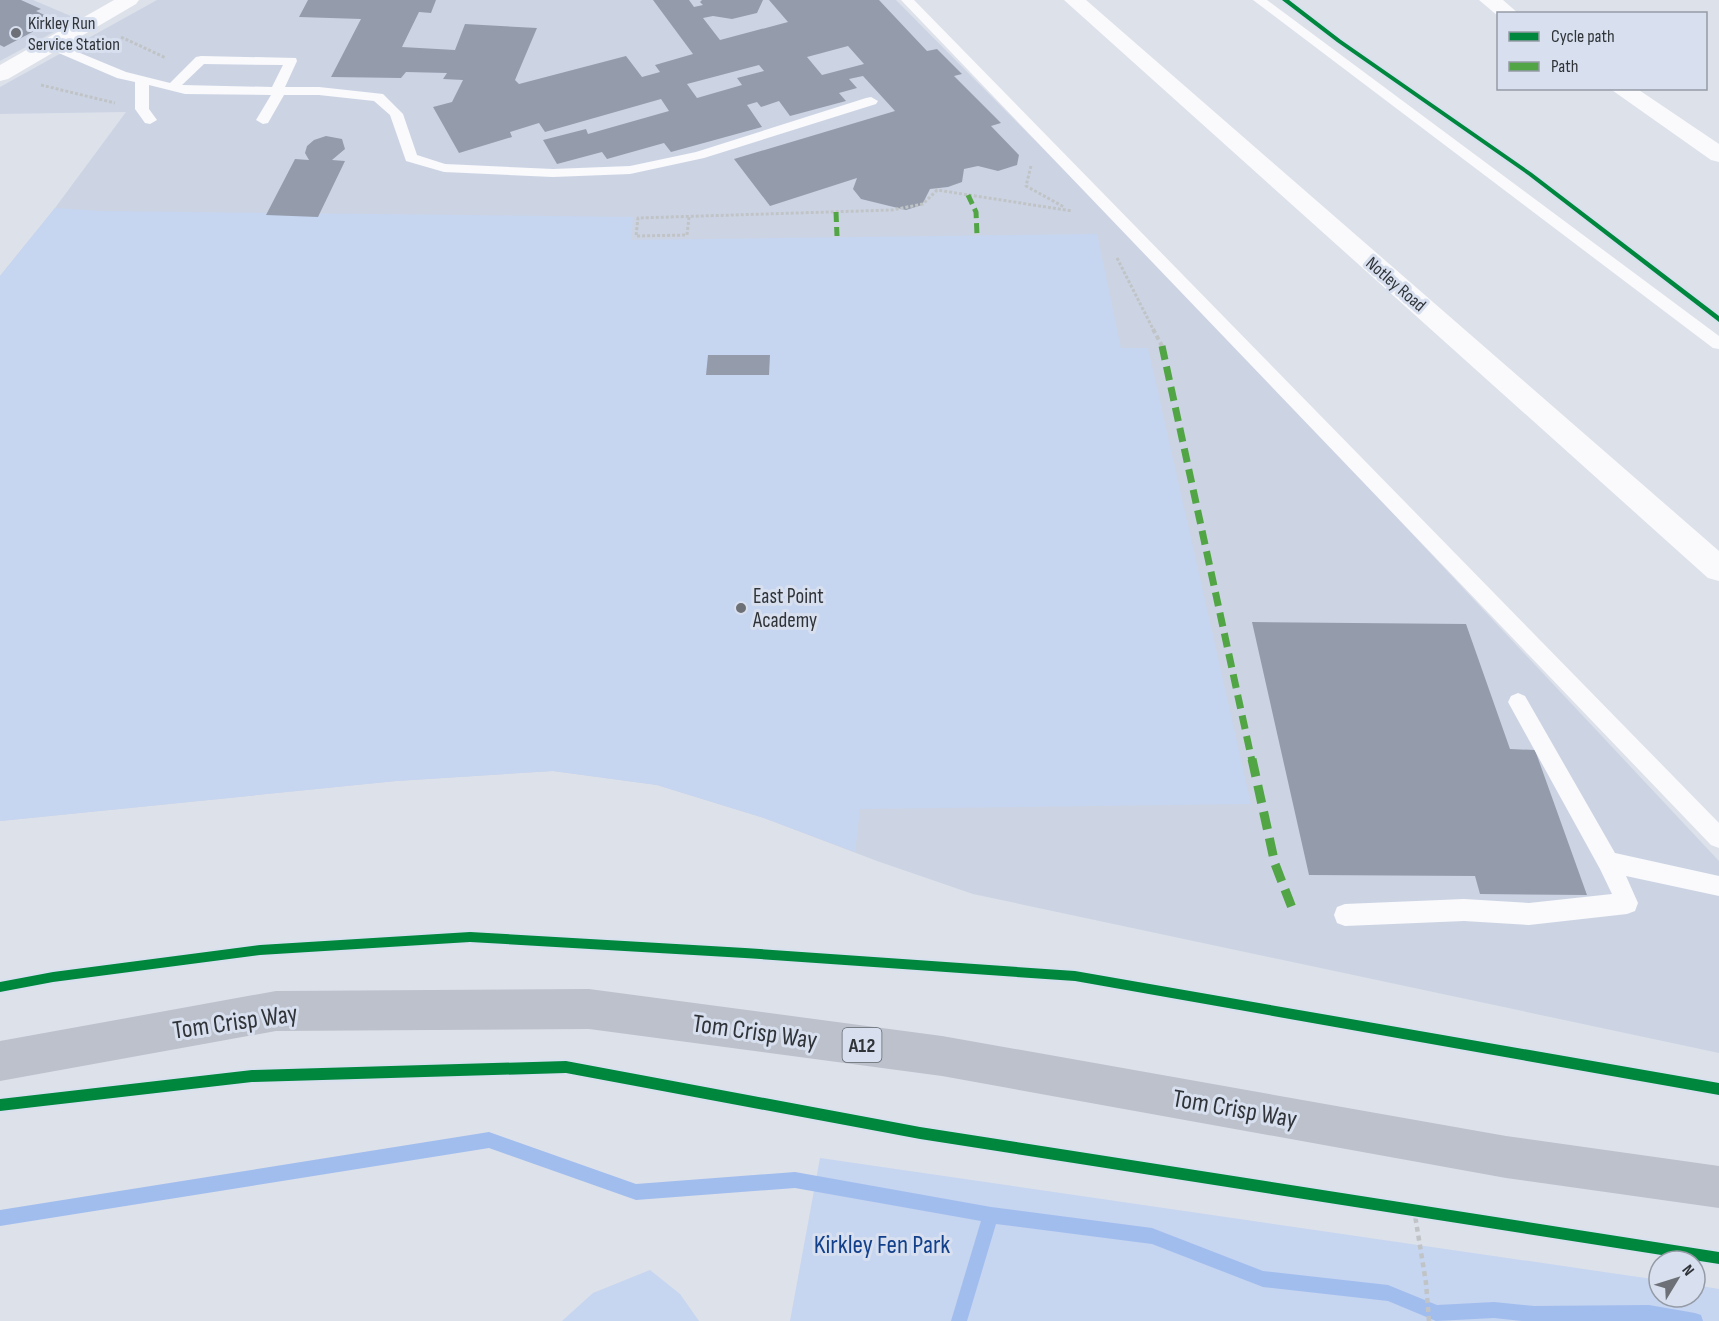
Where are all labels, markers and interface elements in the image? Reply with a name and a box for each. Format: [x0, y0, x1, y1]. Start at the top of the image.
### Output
legend [1497, 12, 1707, 90]
place label: Kirkley Run Service Station [28, 13, 120, 55]
marker: Kirkley Run Service Station [9, 26, 23, 40]
text: Cycle path [1551, 26, 1615, 47]
text: Path [1551, 56, 1579, 77]
street label: Notley Road [1361, 253, 1430, 316]
place label: East Point Academy [752, 584, 824, 633]
marker: East Point Academy [734, 601, 748, 615]
street label: Tom Crisp Way [171, 998, 300, 1047]
street label: Tom Crisp Way [690, 1008, 819, 1057]
road number: A12 [842, 1028, 882, 1062]
street label: Tom Crisp Way [1170, 1083, 1299, 1136]
park label: Kirkley Fen Park [814, 1230, 950, 1261]
north arrow [1647, 1249, 1707, 1309]
text: N [1678, 1261, 1698, 1280]

